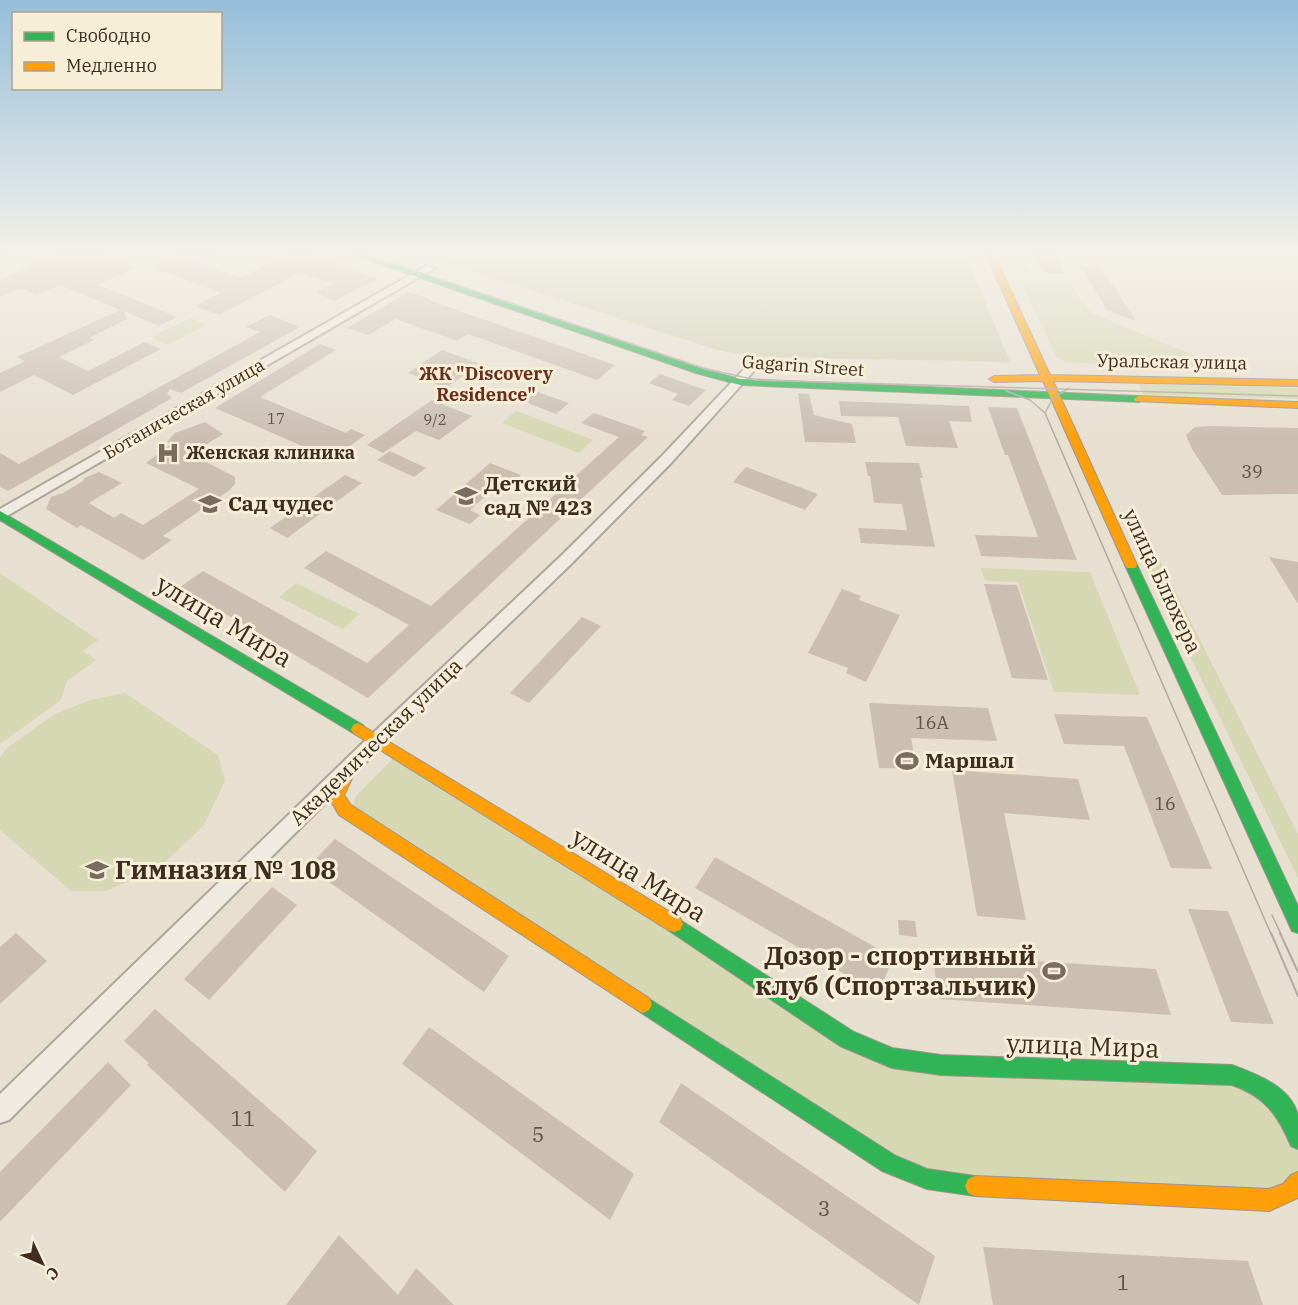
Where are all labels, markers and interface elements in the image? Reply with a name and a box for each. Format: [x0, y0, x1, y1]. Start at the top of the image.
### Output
legend [12, 12, 222, 90]
text: Свободно [66, 24, 151, 47]
text: Медленно [66, 54, 157, 77]
street label: Уральская улица [1097, 349, 1247, 374]
street label: Gagarin Street [741, 350, 865, 381]
street label: Ботаническая улица [99, 353, 269, 464]
district label: ЖК "Discovery Residence" [419, 362, 554, 406]
house number: 17 [267, 409, 285, 428]
house number: 9/2 [423, 410, 447, 429]
hospital icon: Женская клиника [155, 440, 181, 466]
place label: Женская клиника [186, 441, 355, 464]
house number: 39 [1241, 460, 1263, 483]
place label: Детский сад № 423 [484, 469, 593, 521]
school or university icon: Детский сад № 423 [453, 483, 479, 509]
place label: Сад чудес [228, 489, 334, 517]
school or university icon: Сад чудес [197, 491, 223, 517]
street label: улица Блюхера [1117, 504, 1209, 658]
street label: улица Мира [150, 566, 299, 674]
street label: Академическая улица [283, 651, 468, 831]
house number: 16А [915, 711, 950, 734]
place label: Маршал [925, 746, 1014, 774]
sports icon: Маршал [894, 748, 920, 774]
house number: 16 [1154, 792, 1176, 815]
street label: улица Мира [566, 819, 714, 929]
place label: Гимназия № 108 [115, 852, 336, 886]
school or university icon: Гимназия № 108 [84, 857, 110, 883]
place label: Дозор - спортивный клуб (Спортзальчик) [755, 938, 1036, 1002]
sports icon: Дозор - спортивный клуб (Спортзальчик) [1041, 958, 1067, 984]
street label: улица Мира [1006, 1025, 1160, 1065]
house number: 11 [230, 1104, 256, 1132]
house number: 5 [532, 1120, 544, 1148]
house number: 3 [818, 1194, 830, 1222]
north arrow [12, 1233, 72, 1293]
text: С [42, 1263, 64, 1284]
house number: 1 [1117, 1268, 1129, 1296]

